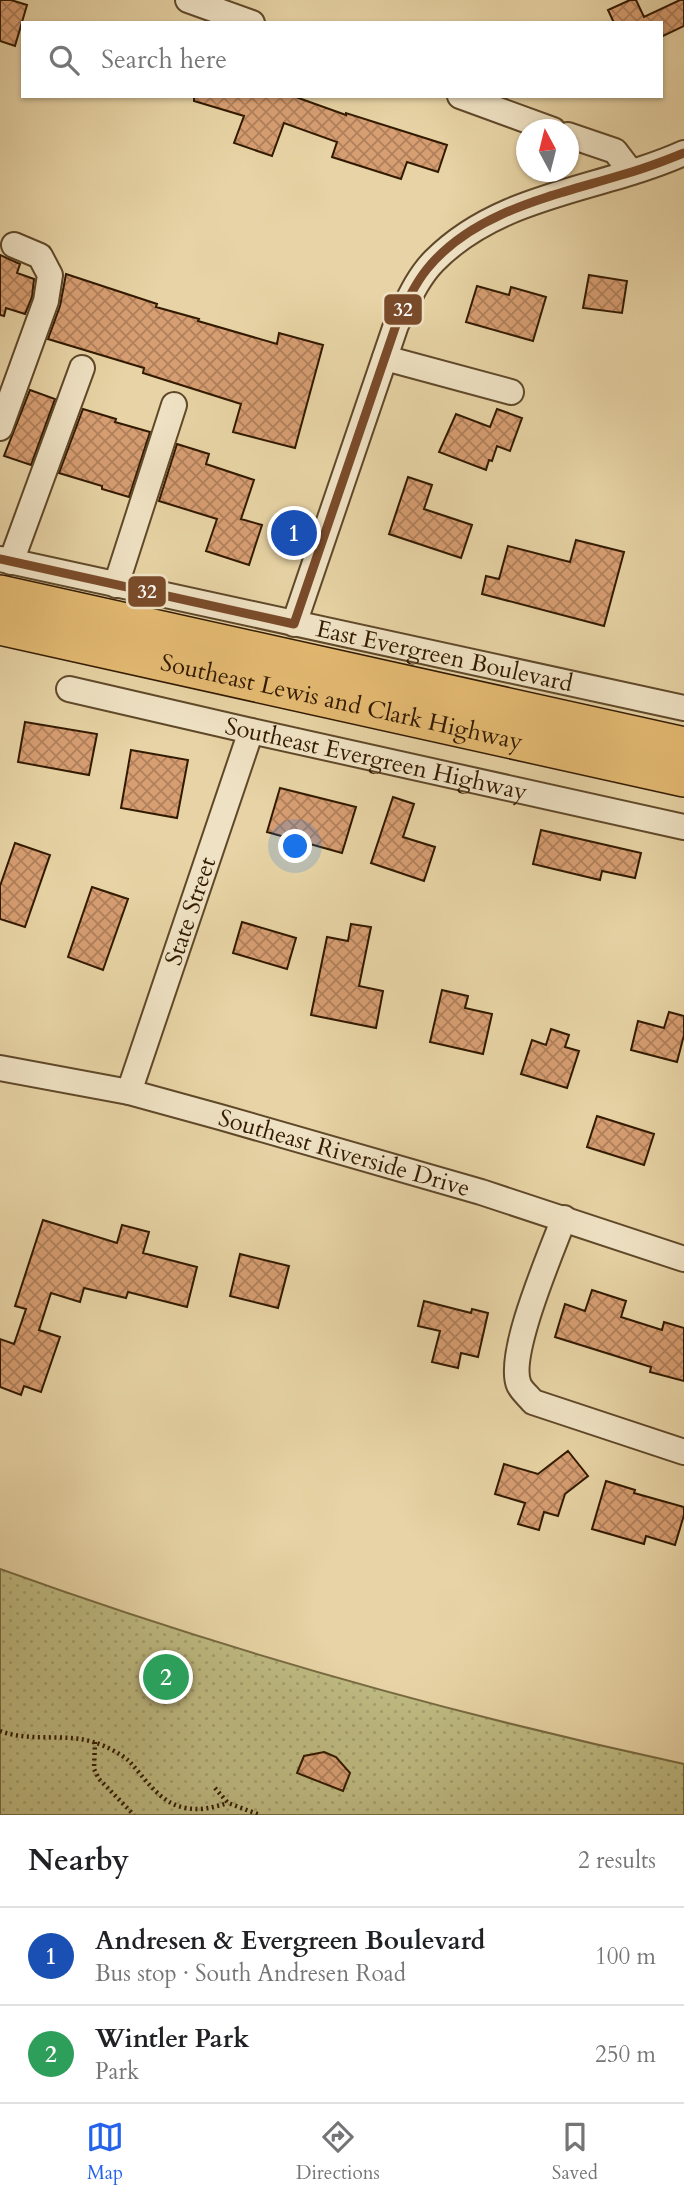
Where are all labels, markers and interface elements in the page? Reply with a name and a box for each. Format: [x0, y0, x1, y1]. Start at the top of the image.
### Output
search box [21, 21, 663, 98]
icon: search [45, 41, 83, 79]
text: Search here [101, 42, 227, 77]
north arrow [516, 119, 579, 182]
line badge: 32 [383, 293, 423, 326]
text: 32 [393, 297, 413, 323]
pin: 1 [271, 507, 317, 559]
line badge: 32 [127, 575, 167, 608]
text: 32 [137, 579, 157, 605]
street label: East Evergreen Boulevard [313, 612, 576, 700]
street label: Southeast Lewis and Clark Highway [157, 646, 526, 759]
street label: Southeast Evergreen Highway [222, 710, 531, 809]
your location [278, 829, 312, 863]
street label: State Street [157, 852, 224, 970]
street label: Southeast Riverside Drive [215, 1101, 474, 1205]
pin: 2 [143, 1651, 189, 1703]
text: Nearby [28, 1840, 129, 1881]
text: 2 results [578, 1845, 656, 1876]
text: Andresen & Evergreen Boulevard [95, 1923, 485, 1958]
text: 1 [45, 1941, 57, 1972]
text: 100 m [595, 1941, 656, 1972]
text: Bus stop · South Andresen Road [95, 1958, 406, 1989]
text: Wintler Park [95, 2021, 249, 2056]
text: 2 [45, 2039, 57, 2070]
text: 250 m [595, 2039, 656, 2070]
text: Park [95, 2056, 139, 2087]
tab: Map [86, 2118, 124, 2186]
tab: Directions [296, 2118, 380, 2186]
tab: Saved [552, 2118, 598, 2186]

